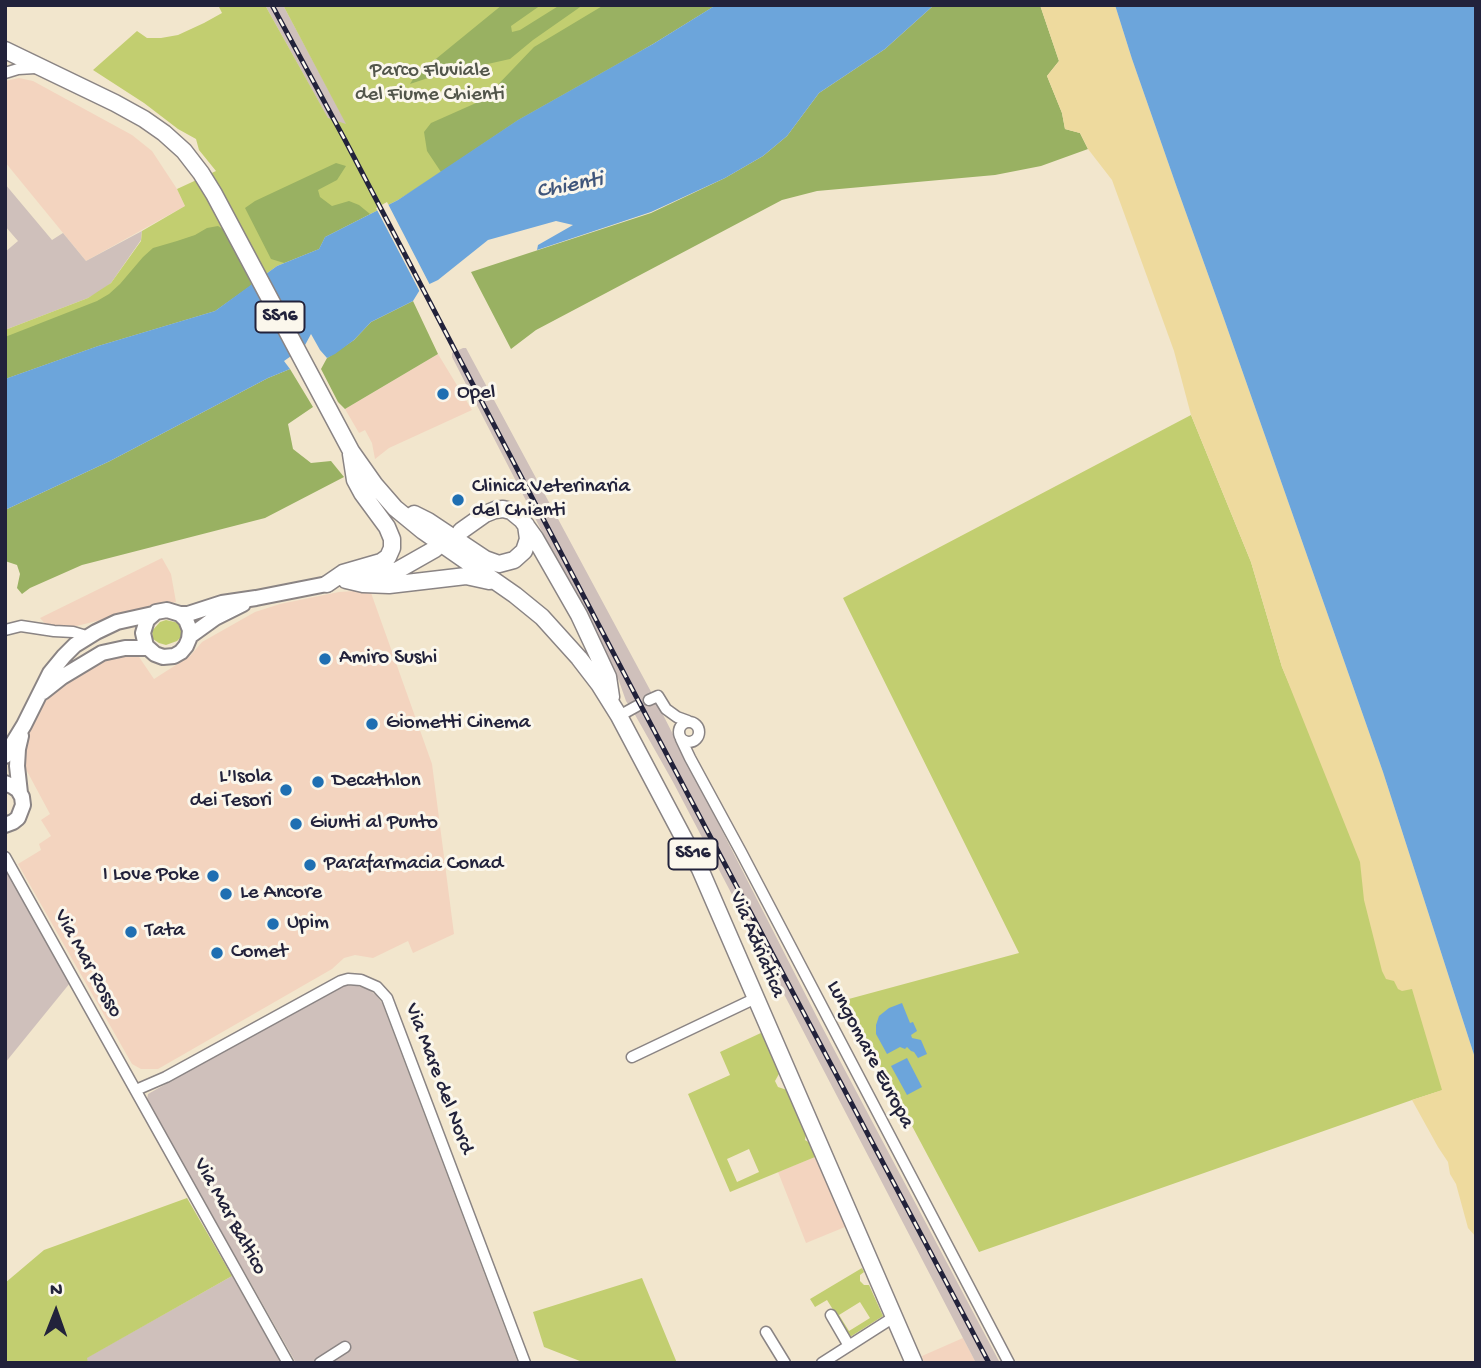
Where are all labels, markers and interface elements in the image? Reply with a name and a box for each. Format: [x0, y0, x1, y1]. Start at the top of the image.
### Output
park label: Parco Fluviale del Fiume Chienti [355, 59, 505, 109]
water label: Chienti [534, 167, 606, 207]
road number: SS16 [256, 302, 304, 332]
place label: Opel [457, 381, 495, 407]
marker: Opel [435, 386, 451, 402]
place label: Clinica Veterinaria del Chienti [472, 475, 630, 525]
marker: Clinica Veterinaria del Chienti [450, 492, 466, 508]
place label: Amiro Sushi [339, 646, 437, 672]
marker: Amiro Sushi [317, 651, 333, 667]
place label: Giometti Cinema [386, 711, 530, 737]
marker: Giometti Cinema [364, 716, 380, 732]
place label: L'Isola dei Tesori [190, 765, 272, 815]
place label: Decathlon [332, 769, 421, 795]
marker: Decathlon [310, 774, 326, 790]
marker: L'Isola dei Tesori [278, 782, 294, 798]
place label: Giunti al Punto [310, 811, 438, 837]
marker: Giunti al Punto [288, 816, 304, 832]
road number: SS16 [668, 838, 718, 870]
place label: Parafarmacia Conad [324, 852, 503, 878]
marker: Parafarmacia Conad [302, 857, 318, 873]
place label: I Love Poke [103, 863, 199, 889]
marker: I Love Poke [205, 868, 221, 884]
place label: Le Ancore [240, 881, 322, 907]
marker: Le Ancore [218, 886, 234, 902]
street label: Via Adriatica [722, 888, 790, 1002]
street label: Via Mar Rosso [47, 906, 127, 1022]
place label: Upim [287, 911, 329, 937]
marker: Upim [265, 916, 281, 932]
place label: Tata [145, 919, 185, 945]
marker: Tata [123, 924, 139, 940]
place label: Comet [231, 940, 288, 966]
marker: Comet [209, 945, 225, 961]
street label: Lungomare Europa [820, 977, 918, 1133]
street label: Via Mare del Nord [398, 1000, 478, 1158]
street label: Via Mar Baltico [187, 1154, 271, 1280]
north arrow [21, 1277, 91, 1347]
text: N [50, 1279, 63, 1302]

